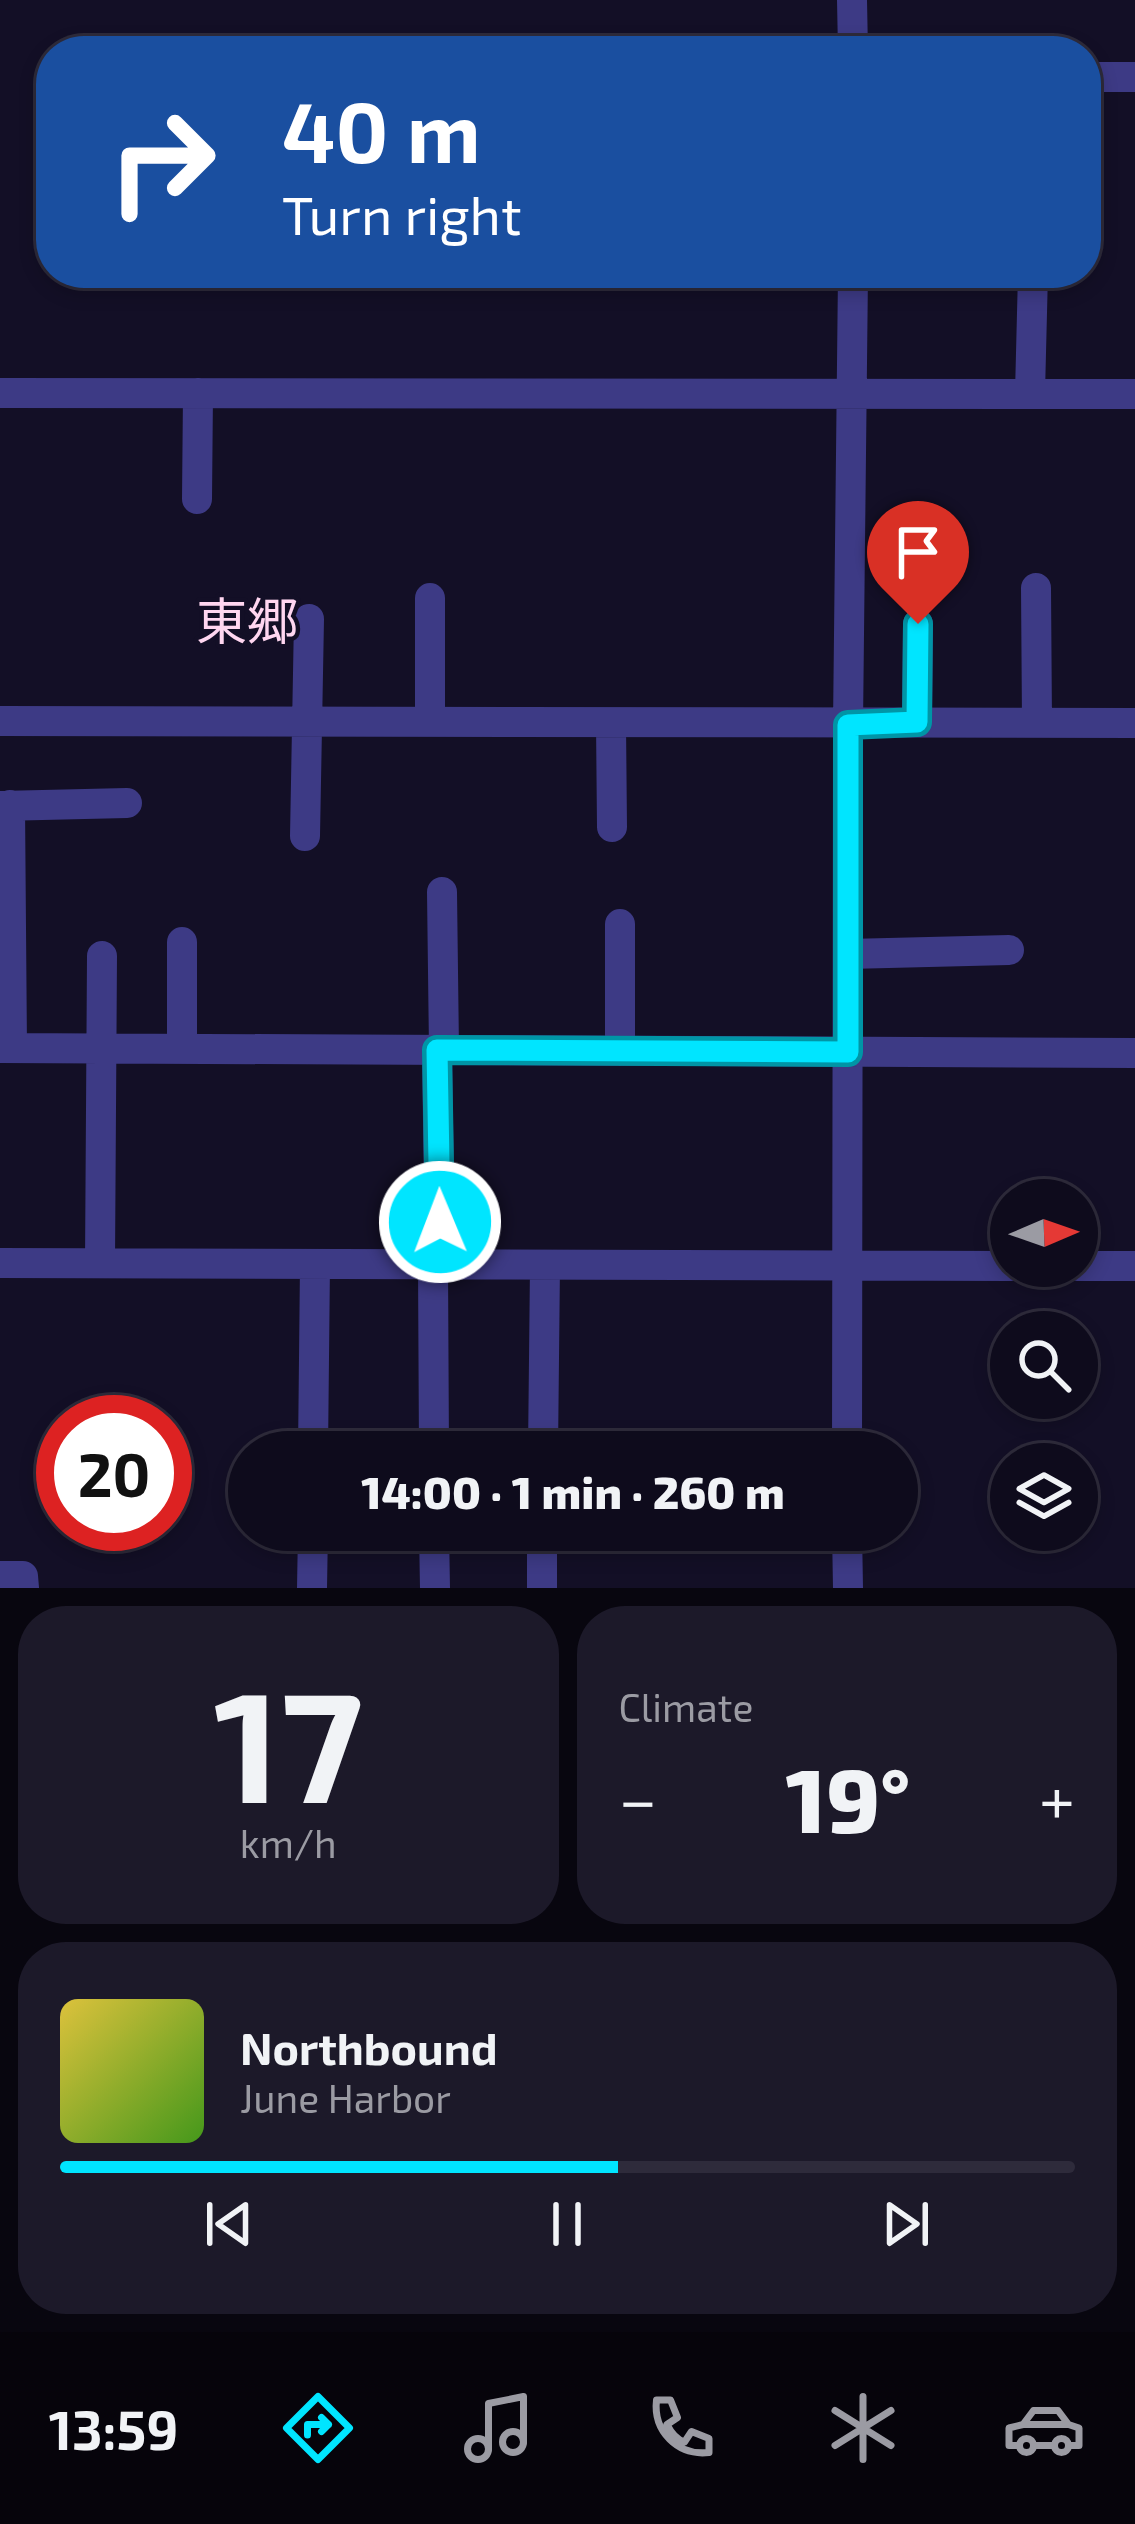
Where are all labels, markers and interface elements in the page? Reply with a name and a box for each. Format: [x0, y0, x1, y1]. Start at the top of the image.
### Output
text: 40 m [282, 79, 481, 180]
icon: right [84, 84, 240, 240]
text: Turn right [282, 181, 522, 246]
pin [867, 501, 969, 624]
icon: arrive [885, 519, 951, 585]
district label: 東郷 [196, 589, 298, 650]
position arrow [377, 1159, 503, 1285]
north arrow [990, 1179, 1098, 1287]
map controls [990, 1179, 1098, 1551]
button: search [990, 1311, 1098, 1419]
speed limit sign: 20 [36, 1395, 192, 1551]
button: layers [990, 1443, 1098, 1551]
text: 14:00 · 1 min · 260 m [361, 1464, 785, 1518]
text: 17 [213, 1647, 363, 1834]
text: Climate [619, 1683, 753, 1730]
text: 19° [786, 1743, 910, 1851]
text: − [619, 1758, 657, 1837]
text: + [1039, 1758, 1075, 1837]
text: km/h [240, 1819, 337, 1866]
text: Northbound [240, 2020, 498, 2074]
text: June Harbor [240, 2074, 451, 2121]
icon: previous [196, 2191, 262, 2257]
icon: pause [534, 2191, 600, 2257]
icon: next [873, 2191, 939, 2257]
icon: directions [276, 2386, 360, 2470]
icon: music [457, 2386, 541, 2470]
icon: phone [639, 2386, 723, 2470]
icon: climate [821, 2386, 905, 2470]
icon: car [1002, 2386, 1086, 2470]
text: 13:59 [49, 2396, 178, 2461]

